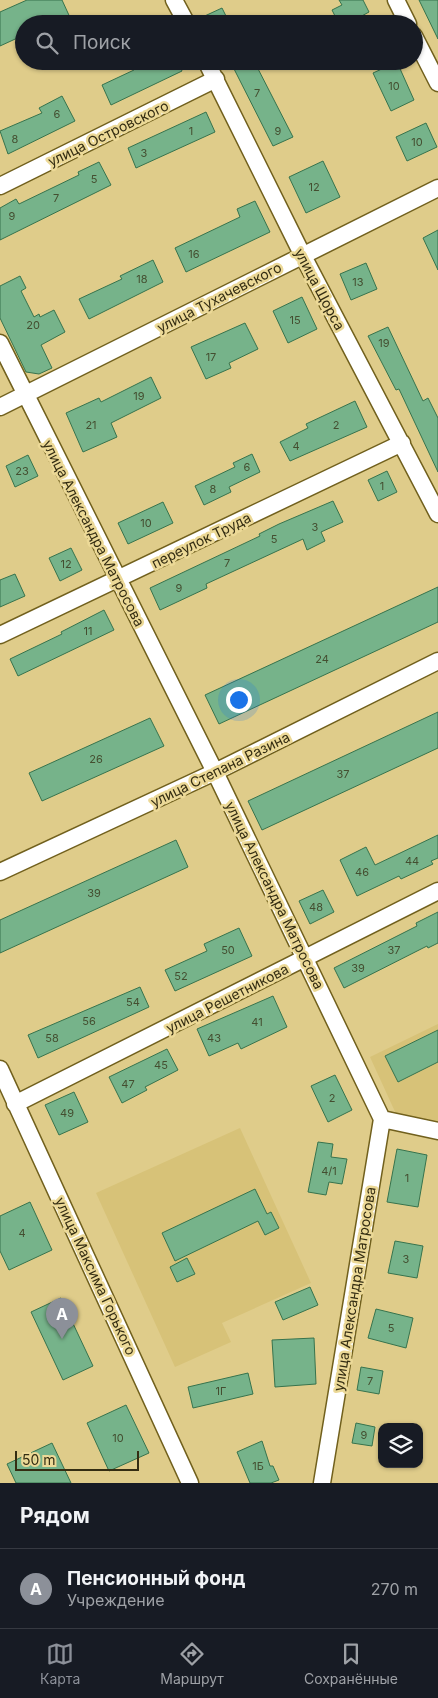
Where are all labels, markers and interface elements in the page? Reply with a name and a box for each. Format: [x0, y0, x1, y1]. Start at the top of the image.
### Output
search box [15, 15, 423, 70]
icon: search [33, 29, 61, 57]
text: Поиск [73, 31, 131, 54]
house number: 10 [388, 79, 400, 93]
house number: 7 [254, 86, 260, 100]
street label: улица Островского [45, 96, 171, 170]
house number: 6 [54, 107, 61, 121]
house number: 1 [189, 124, 193, 138]
house number: 9 [275, 124, 282, 138]
house number: 8 [12, 132, 19, 146]
house number: 10 [411, 135, 423, 149]
house number: 3 [141, 146, 148, 160]
house number: 5 [91, 172, 98, 186]
house number: 12 [308, 180, 320, 194]
house number: 7 [53, 191, 59, 205]
house number: 9 [9, 209, 16, 223]
street label: улица Щорса [291, 245, 349, 333]
house number: 16 [188, 247, 200, 261]
street label: улица Тухачевского [154, 258, 284, 336]
house number: 18 [136, 272, 148, 286]
house number: 13 [352, 275, 364, 289]
house number: 15 [289, 313, 301, 327]
house number: 20 [26, 318, 40, 332]
house number: 19 [378, 336, 390, 350]
house number: 17 [206, 350, 216, 364]
house number: 19 [133, 389, 145, 403]
house number: 21 [85, 418, 97, 432]
house number: 2 [333, 418, 339, 432]
street label: улица Александра Матросова [39, 437, 149, 629]
house number: 4 [292, 439, 300, 453]
house number: 6 [244, 460, 251, 474]
house number: 23 [15, 464, 29, 478]
house number: 1 [380, 479, 384, 493]
house number: 8 [210, 482, 217, 496]
street label: переулок Труда [149, 509, 253, 571]
house number: 10 [140, 516, 152, 530]
house number: 3 [312, 520, 319, 534]
house number: 5 [271, 532, 278, 546]
house number: 7 [224, 556, 230, 570]
house number: 12 [60, 557, 72, 571]
house number: 9 [176, 581, 183, 595]
house number: 11 [84, 624, 92, 638]
house number: 24 [315, 652, 329, 666]
your location [226, 687, 252, 713]
street label: улица Степана Разина [148, 728, 292, 810]
house number: 26 [89, 752, 103, 766]
house number: 37 [336, 767, 350, 781]
street label: улица Александра Матросова [222, 798, 328, 992]
house number: 44 [405, 854, 419, 868]
house number: 46 [355, 865, 369, 879]
house number: 39 [87, 886, 101, 900]
house number: 48 [309, 900, 323, 914]
house number: 50 [221, 943, 235, 957]
house number: 37 [387, 943, 401, 957]
street label: улица Решетникова [163, 960, 291, 1036]
house number: 39 [351, 961, 365, 975]
house number: 52 [174, 969, 188, 983]
house number: 54 [126, 995, 140, 1009]
house number: 56 [82, 1014, 96, 1028]
house number: 41 [251, 1015, 263, 1029]
house number: 58 [45, 1031, 59, 1045]
house number: 43 [207, 1031, 221, 1045]
house number: 45 [154, 1058, 168, 1072]
house number: 47 [121, 1077, 135, 1091]
house number: 2 [329, 1091, 335, 1105]
house number: 49 [60, 1106, 74, 1120]
house number: 4/1 [321, 1164, 337, 1178]
house number: 1 [405, 1171, 409, 1185]
street label: улица Александра Матросова [329, 1186, 379, 1392]
street label: улица Максима Горького [52, 1194, 140, 1358]
house number: 4 [18, 1226, 26, 1240]
house number: 3 [403, 1252, 410, 1266]
pin: A [46, 1298, 78, 1339]
house number: 5 [388, 1321, 395, 1335]
house number: 7 [367, 1374, 373, 1388]
house number: 1Г [216, 1384, 226, 1398]
map controls [378, 1423, 423, 1468]
button: layers [378, 1423, 423, 1468]
house number: 9 [361, 1428, 368, 1442]
house number: 10 [112, 1431, 124, 1445]
scale bar [15, 1448, 139, 1471]
text: 50 m [22, 1451, 56, 1468]
house number: 1Б [252, 1459, 264, 1473]
text: Рядом [20, 1503, 90, 1528]
text: Пенсионный фонд [67, 1567, 245, 1590]
text: A [30, 1579, 42, 1599]
text: 270 m [371, 1579, 418, 1599]
text: Учреждение [67, 1590, 165, 1610]
tab: Карта [40, 1640, 80, 1687]
tab: Маршрут [160, 1640, 224, 1687]
tab: Сохранённые [304, 1640, 398, 1687]

